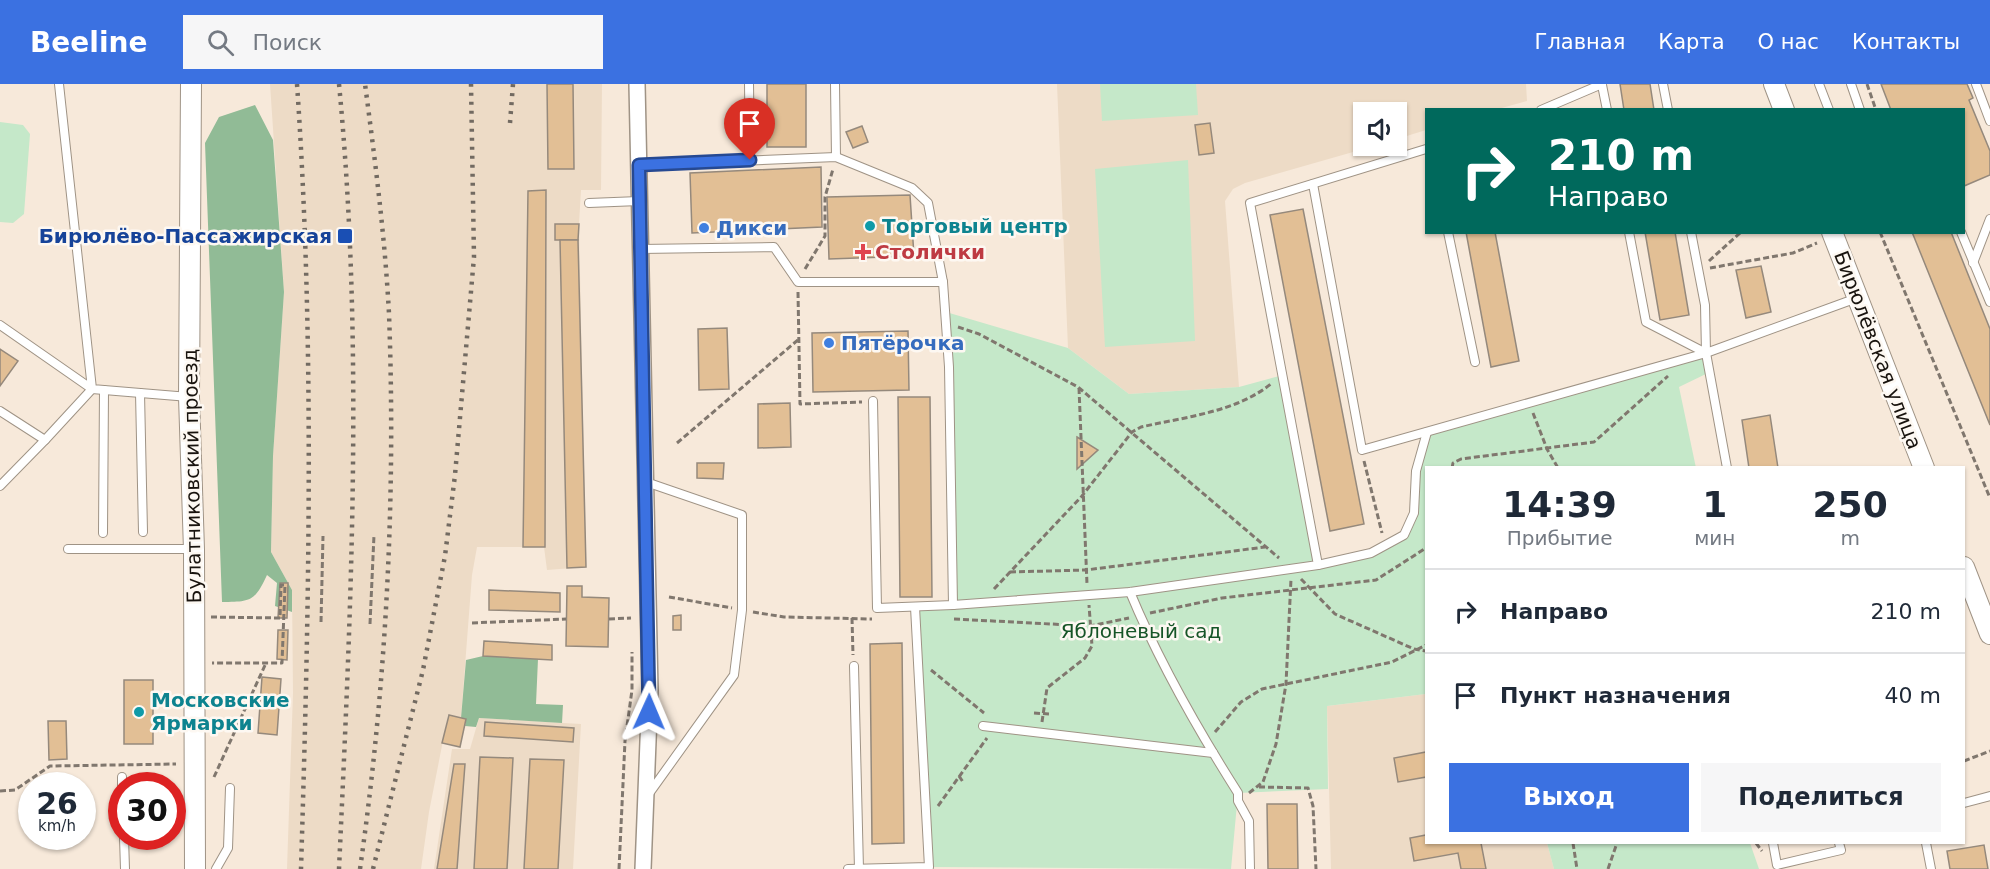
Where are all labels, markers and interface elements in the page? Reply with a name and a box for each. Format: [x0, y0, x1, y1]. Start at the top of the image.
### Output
search box [183, 15, 603, 69]
text: Beeline [30, 26, 147, 59]
icon: search [204, 26, 237, 59]
text: Поиск [252, 30, 322, 55]
text: Главная [1535, 30, 1625, 54]
text: Карта [1658, 30, 1725, 54]
text: О нас [1758, 30, 1819, 54]
text: Контакты [1852, 30, 1960, 54]
pin [724, 98, 775, 160]
map controls [1353, 102, 1407, 156]
button: sound [1353, 102, 1407, 156]
icon: arrive [733, 107, 766, 140]
text: 210 m [1548, 131, 1694, 180]
icon: right [1449, 132, 1527, 210]
text: Направо [1548, 181, 1669, 212]
place label: Торговый центр [882, 214, 1068, 238]
place label: Дикси [716, 216, 787, 240]
marker: Торговый центр [863, 219, 877, 233]
marker: Дикси [697, 221, 711, 235]
place label: Бирюлёво-Пассажирская [39, 224, 332, 248]
marker: Бирюлёво-Пассажирская [336, 227, 354, 245]
place label: Столички [875, 240, 985, 264]
marker: Столички [856, 245, 870, 259]
street label: Бирюлёвская улица [1829, 248, 1927, 452]
place label: Пятёрочка [841, 331, 965, 355]
marker: Пятёрочка [822, 336, 836, 350]
street label: Булатниковский проезд [178, 348, 206, 604]
text: 14:39 [1502, 484, 1617, 525]
text: 1 [1702, 484, 1727, 525]
text: 250 [1813, 484, 1888, 525]
text: Прибытие [1507, 526, 1612, 550]
text: мин [1694, 526, 1735, 550]
text: m [1840, 526, 1860, 550]
icon: right [1449, 595, 1482, 628]
text: Направо [1500, 599, 1608, 624]
text: 210 m [1871, 599, 1941, 624]
park label: Яблоневый сад [1061, 619, 1221, 643]
icon: arrive [1449, 679, 1482, 712]
position arrow [617, 680, 681, 744]
text: Пункт назначения [1500, 683, 1731, 708]
text: 40 m [1885, 683, 1941, 708]
place label: Московские Ярмарки [151, 688, 289, 735]
marker: Московские Ярмарки [132, 705, 146, 719]
button: Выход [1449, 763, 1689, 832]
button: Поделиться [1701, 763, 1941, 832]
speed limit sign: 30 [108, 772, 186, 850]
text: 26 [36, 786, 78, 821]
text: km/h [38, 817, 76, 835]

